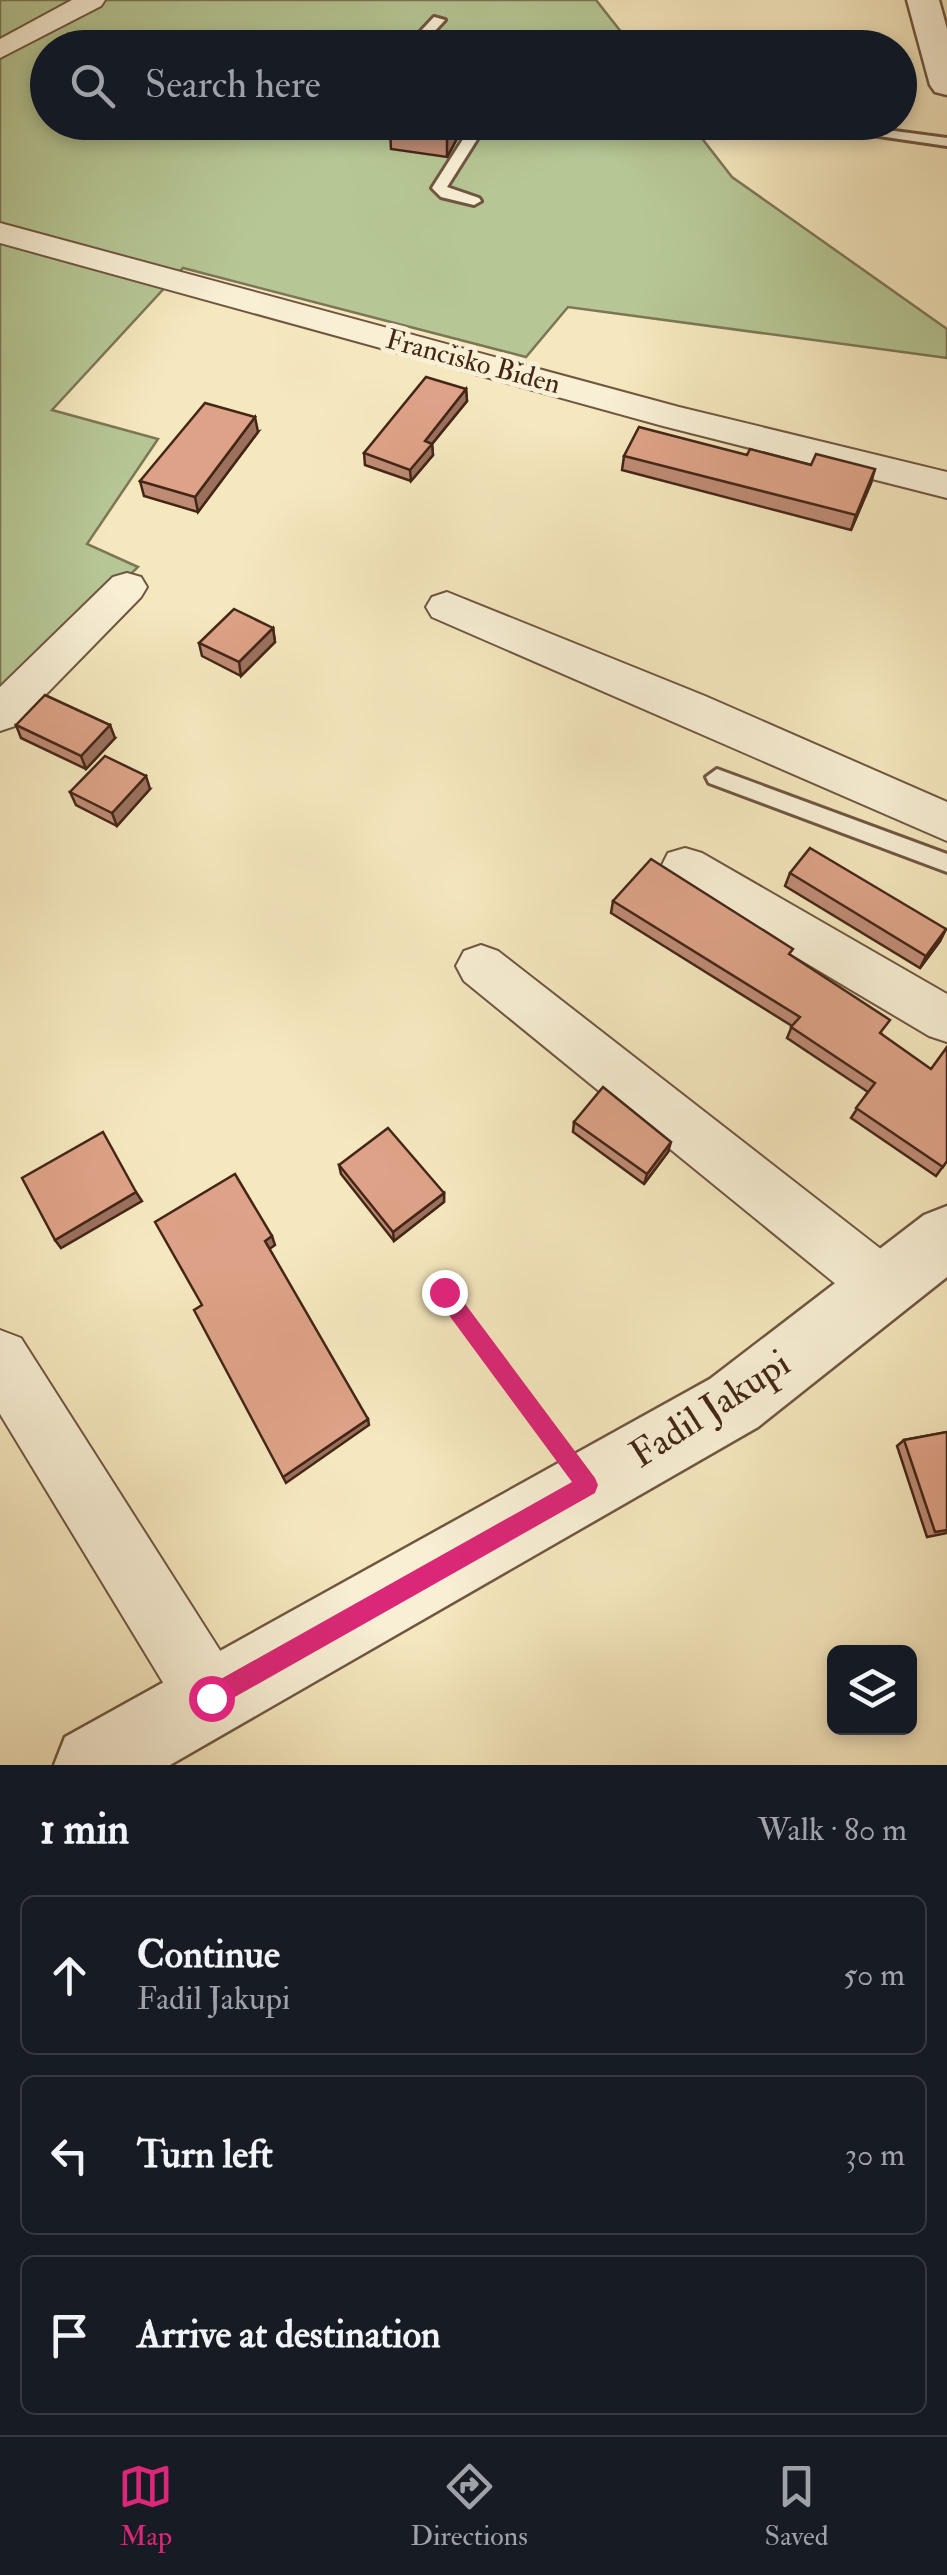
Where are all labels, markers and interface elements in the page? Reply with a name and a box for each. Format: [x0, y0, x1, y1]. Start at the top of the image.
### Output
search box [30, 30, 917, 140]
icon: search [65, 58, 120, 113]
text: Search here [145, 61, 321, 109]
street label: Francisko Biden [382, 322, 564, 402]
route end [422, 1270, 468, 1316]
street label: Fadil Jakupi [621, 1339, 799, 1479]
map controls [827, 1645, 917, 1735]
button: layers [827, 1645, 917, 1735]
route start [189, 1676, 235, 1722]
text: 1 min [40, 1804, 129, 1856]
text: Walk · 80 m [758, 1810, 907, 1850]
text: Continue [137, 1931, 280, 1979]
icon: ahead [42, 1948, 97, 2003]
text: 50 m [843, 1955, 905, 1995]
text: Fadil Jakupi [137, 1979, 290, 2019]
icon: left [42, 2128, 97, 2183]
text: Turn left [137, 2131, 273, 2179]
text: 30 m [845, 2135, 905, 2175]
icon: arrive [42, 2308, 97, 2363]
text: Arrive at destination [137, 2311, 441, 2359]
tab: Map [118, 2459, 173, 2554]
tab: Directions [410, 2459, 528, 2554]
tab: Saved [765, 2459, 829, 2554]

